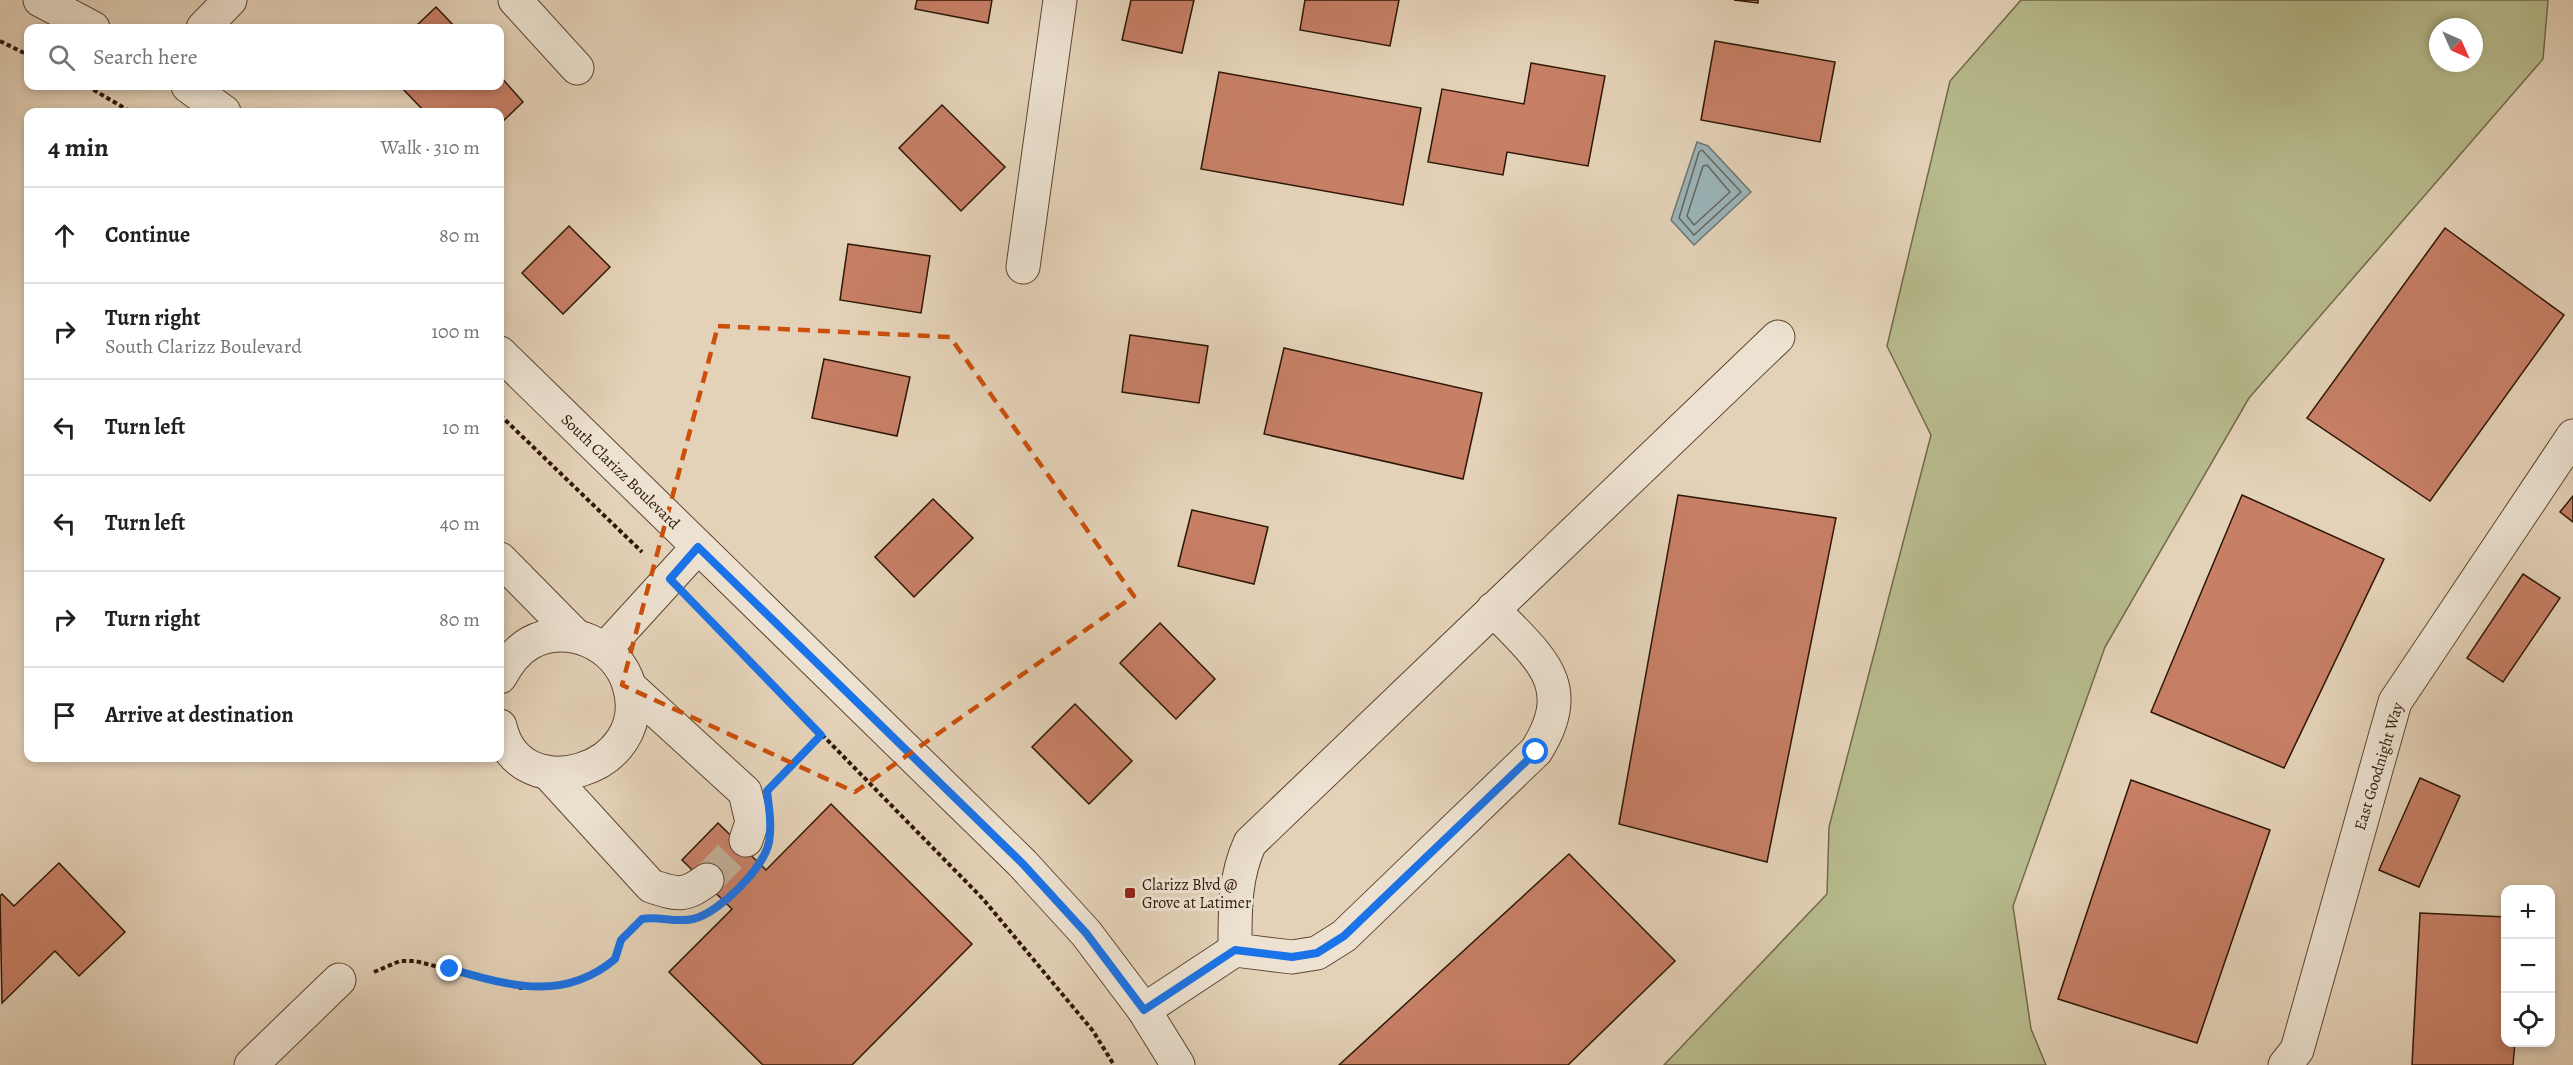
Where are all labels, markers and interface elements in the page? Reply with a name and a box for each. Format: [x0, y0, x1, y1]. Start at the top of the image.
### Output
north arrow [2429, 18, 2483, 72]
search box [24, 24, 504, 90]
icon: search [45, 41, 78, 74]
text: Search here [93, 42, 198, 72]
text: 4 min [48, 130, 109, 165]
text: Walk · 310 m [381, 134, 480, 161]
icon: ahead [48, 219, 81, 252]
text: Continue [105, 220, 190, 250]
text: 80 m [439, 222, 480, 249]
text: Turn right [105, 303, 201, 333]
icon: right [48, 315, 81, 348]
text: 100 m [431, 318, 480, 345]
text: South Clarizz Boulevard [105, 333, 302, 360]
street label: South Clarizz Boulevard [556, 409, 685, 535]
icon: left [48, 411, 81, 444]
text: Turn left [105, 412, 185, 442]
text: 10 m [442, 414, 480, 441]
icon: left [48, 507, 81, 540]
text: Turn left [105, 508, 185, 538]
text: 40 m [440, 510, 480, 537]
icon: right [48, 603, 81, 636]
text: Turn right [105, 604, 201, 634]
text: 80 m [439, 606, 480, 633]
icon: arrive [48, 699, 81, 732]
street label: East Goodnight Way [2349, 699, 2409, 833]
text: Arrive at destination [105, 700, 294, 730]
route start [1522, 738, 1548, 764]
place label: Clarizz Blvd @ Grove at Latimer [1142, 874, 1251, 914]
map controls [2501, 885, 2555, 1047]
button: + [2501, 885, 2555, 939]
marker: Clarizz Blvd @ Grove at Latimer [1123, 886, 1137, 900]
button: − [2501, 939, 2555, 993]
route end [436, 955, 462, 981]
button: locate [2501, 993, 2555, 1047]

